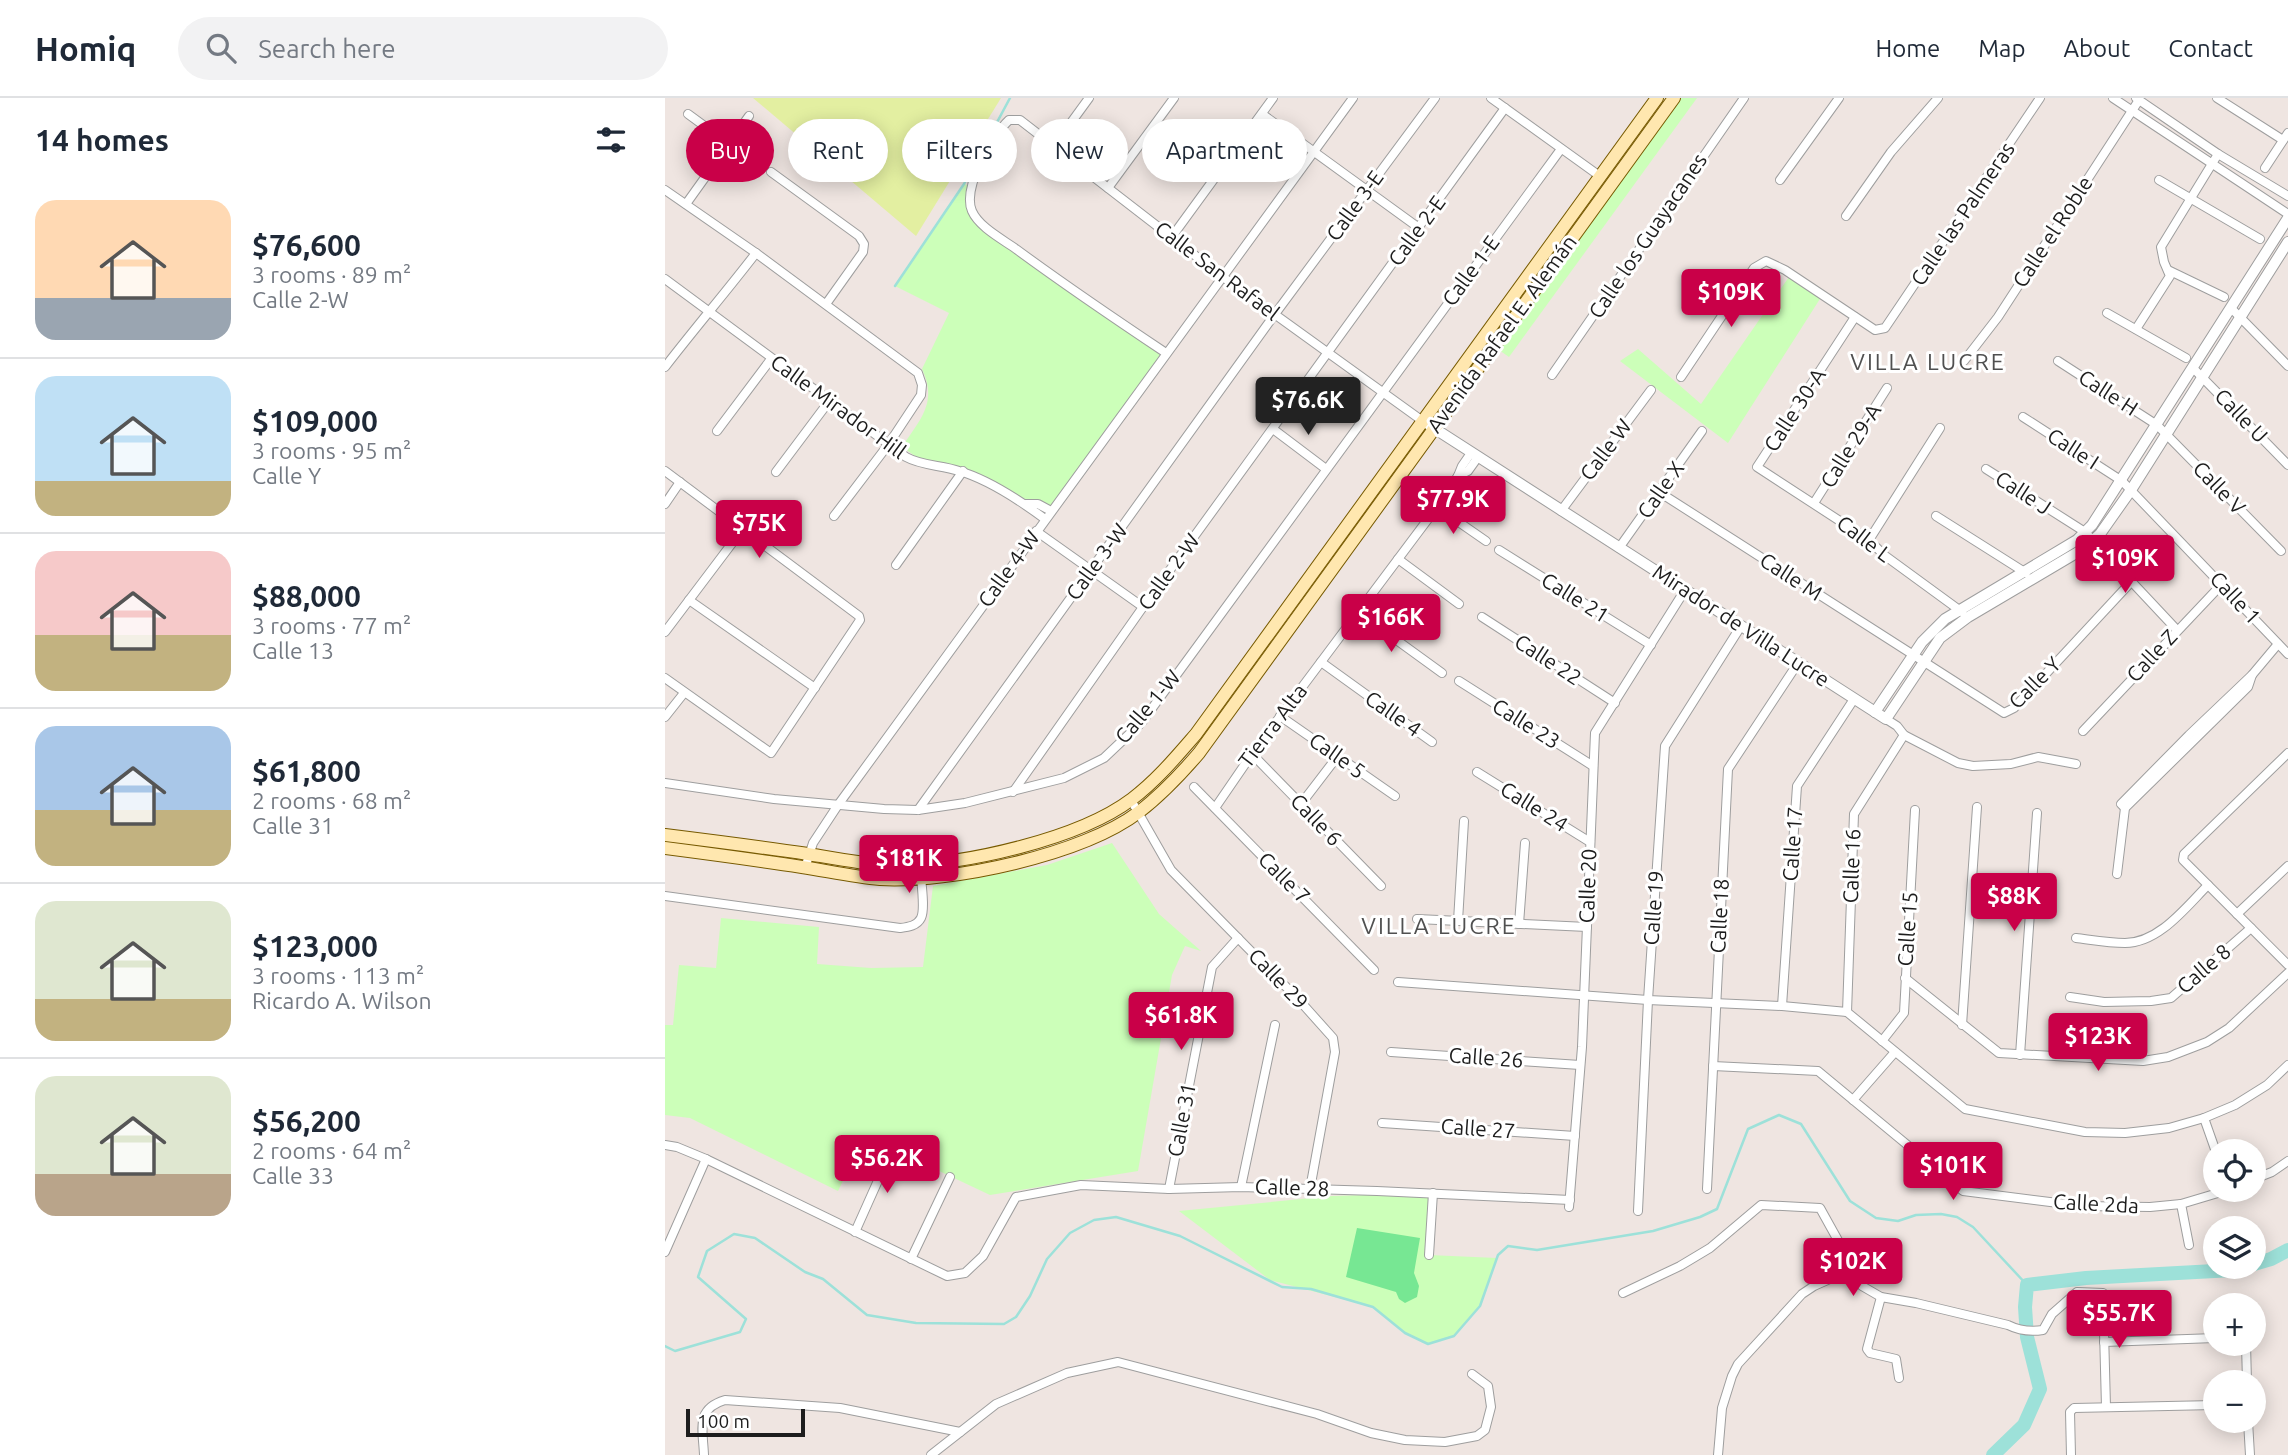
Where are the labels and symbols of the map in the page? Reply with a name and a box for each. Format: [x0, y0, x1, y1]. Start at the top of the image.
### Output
street label: Calle las Palmeras [1905, 137, 2019, 290]
street label: Calle los Guayacanes [1583, 148, 1711, 322]
street label: Calle 3-E [1321, 166, 1388, 245]
street label: Calle el Roble [2007, 171, 2097, 292]
street label: Calle 2-E [1383, 191, 1450, 270]
street label: Calle San Rafael [1151, 216, 1284, 325]
street label: Avenida Rafael E. Alemán [1421, 230, 1581, 437]
street label: Calle 1-E [1437, 231, 1504, 310]
pin: $109K [1682, 270, 1780, 329]
street label: Calle Mirador Hill [766, 349, 911, 463]
district label: VILLA LUCRE [1850, 349, 2006, 374]
street label: Calle 30-A [1758, 363, 1830, 456]
street label: Calle H [2074, 364, 2143, 420]
pin: $76.6K [1251, 378, 1365, 437]
street label: Calle U [2210, 383, 2273, 447]
street label: Calle 29-A [1815, 399, 1886, 492]
street label: Calle W [1574, 414, 1636, 485]
street label: Calle I [2043, 423, 2104, 474]
street label: Calle X [1632, 456, 1688, 523]
street label: Calle V [2189, 456, 2251, 519]
street label: Calle J [1991, 465, 2056, 519]
pin: $77.9K [1396, 476, 1510, 536]
pin: $75K [718, 500, 800, 560]
street label: Calle L [1833, 510, 1897, 567]
street label: Calle 3-W [1060, 519, 1132, 604]
street label: Calle 4-W [972, 526, 1044, 611]
street label: Calle 2-W [1132, 529, 1204, 614]
pin: $109K [2076, 536, 2174, 595]
street label: Calle M [1756, 547, 1827, 605]
street label: Mirador de Villa Lucre [1649, 559, 1834, 691]
street label: Calle 1 [2205, 566, 2266, 629]
street label: Calle 21 [1537, 567, 1614, 627]
pin: $166K [1342, 594, 1440, 654]
street label: Calle Z [2121, 624, 2182, 687]
street label: Calle 22 [1511, 629, 1586, 690]
street label: Calle Y [2003, 651, 2065, 713]
street label: Calle 1-W [1110, 665, 1185, 748]
street label: Tierra Alta [1233, 679, 1311, 772]
street label: Calle 4 [1361, 685, 1426, 741]
street label: Calle 23 [1488, 693, 1565, 753]
street label: Calle 5 [1305, 727, 1370, 783]
street label: Calle 24 [1496, 776, 1573, 836]
street label: Calle 6 [1286, 788, 1347, 850]
street label: Calle 17 [1777, 806, 1807, 882]
street label: Calle 16 [1838, 828, 1864, 904]
pin: $181K [860, 836, 958, 895]
street label: Calle 7 [1254, 847, 1315, 908]
street label: Calle 20 [1574, 848, 1600, 924]
street label: Calle 19 [1638, 870, 1668, 946]
pin: $88K [1973, 874, 2055, 933]
street label: Calle 18 [1705, 878, 1733, 954]
street label: Calle 15 [1892, 891, 1922, 967]
district label: VILLA LUCRE [1361, 913, 1517, 938]
street label: Calle 8 [2172, 939, 2235, 998]
street label: Calle 29 [1244, 943, 1313, 1014]
pin: $61.8K [1124, 992, 1238, 1052]
pin: $123K [2049, 1014, 2147, 1073]
street label: Calle 26 [1448, 1042, 1524, 1072]
street label: Calle 31 [1162, 1081, 1200, 1159]
street label: Calle 27 [1440, 1113, 1516, 1143]
pin: $56.2K [830, 1136, 944, 1195]
pin: $101K [1904, 1142, 2002, 1202]
street label: Calle 28 [1254, 1174, 1330, 1200]
street label: Calle 2da [2052, 1189, 2140, 1217]
pin: $102K [1804, 1238, 1902, 1298]
pin: $55.7K [2062, 1290, 2176, 1350]
scale bar [686, 1406, 805, 1438]

